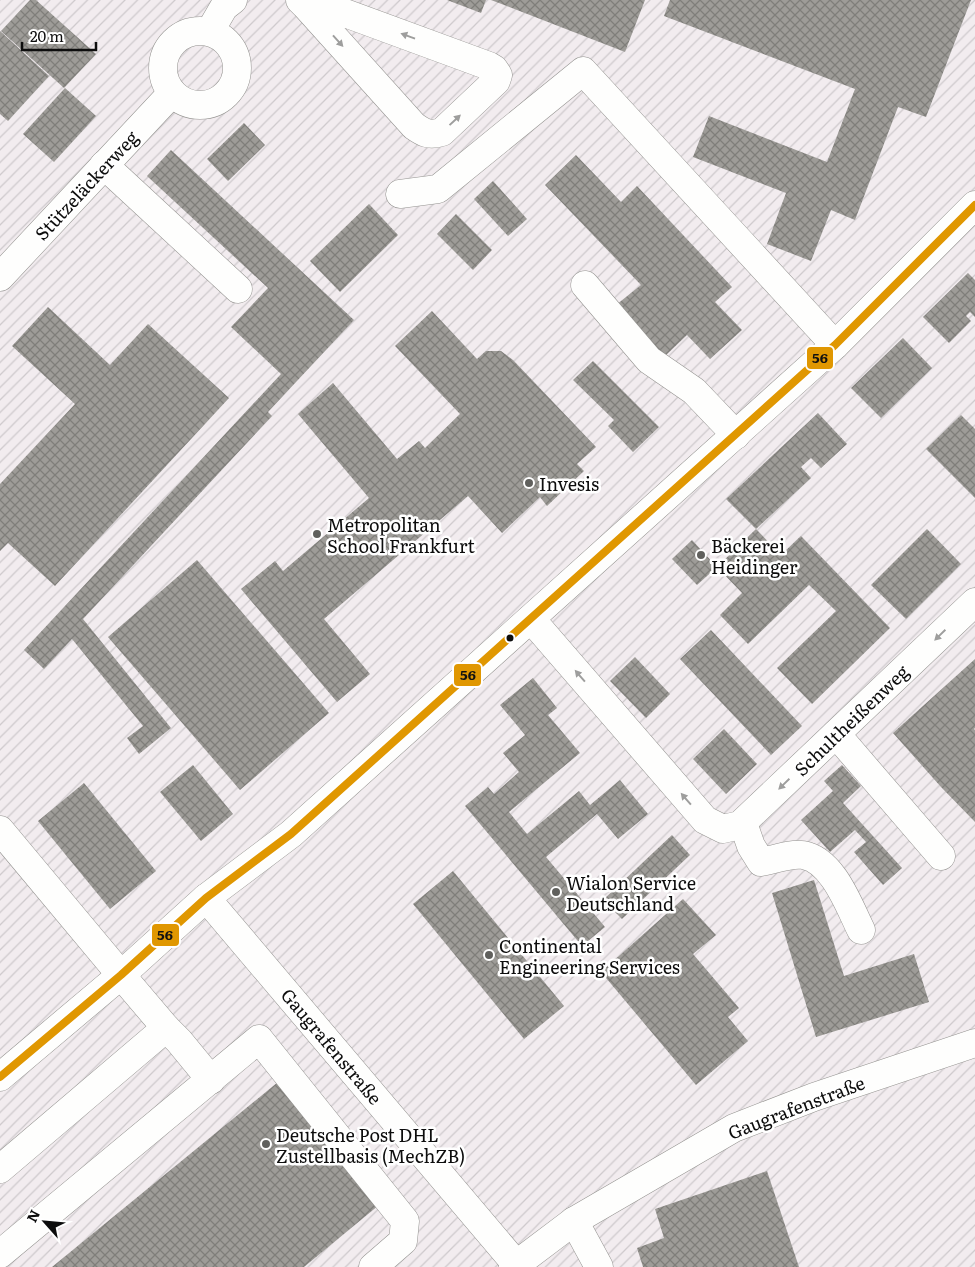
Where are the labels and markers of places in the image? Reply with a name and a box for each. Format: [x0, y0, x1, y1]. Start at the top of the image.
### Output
place label: Invesis [539, 470, 599, 497]
marker: Invesis [523, 477, 535, 489]
place label: Metropolitan School Frankfurt [327, 511, 475, 559]
marker: Metropolitan School Frankfurt [311, 528, 323, 540]
place label: Bäckerei Heidinger [711, 532, 798, 580]
marker: Bäckerei Heidinger [695, 549, 707, 561]
unlabelled marker [505, 633, 515, 643]
place label: Wialon Service Deutschland [566, 869, 696, 917]
marker: Wialon Service Deutschland [550, 886, 562, 898]
place label: Continental Engineering Services [499, 932, 680, 980]
marker: Continental Engineering Services [483, 949, 495, 961]
place label: Deutsche Post DHL Zustellbasis (MechZB) [276, 1121, 465, 1169]
marker: Deutsche Post DHL Zustellbasis (MechZB) [260, 1138, 272, 1150]

